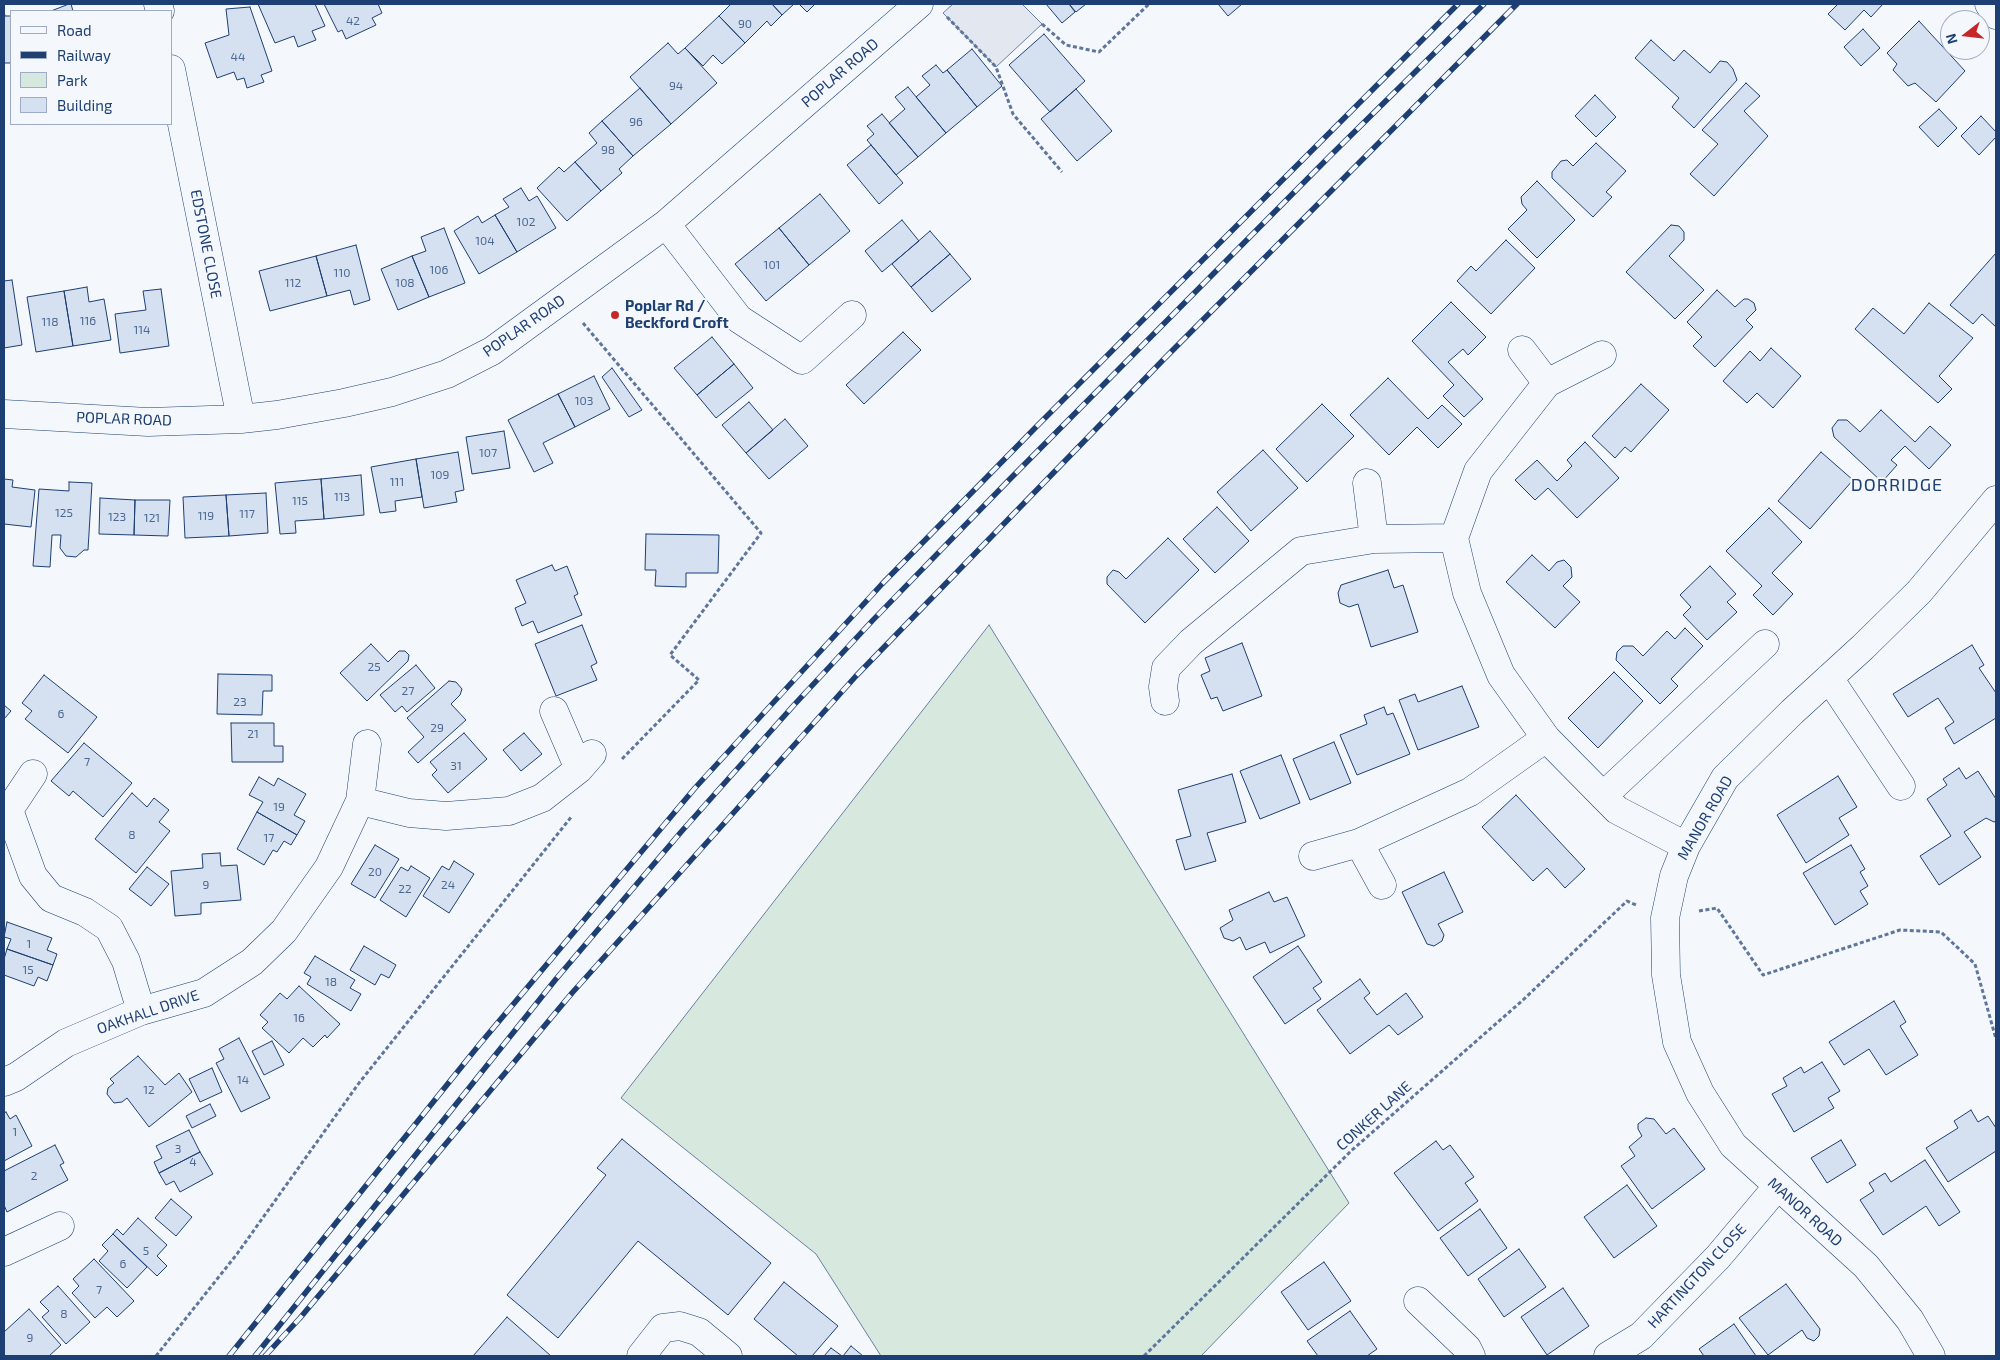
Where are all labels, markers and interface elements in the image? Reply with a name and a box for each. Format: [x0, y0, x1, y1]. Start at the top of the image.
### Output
legend [10, 10, 172, 125]
north arrow [1940, 10, 1990, 60]
house number: 42 [346, 14, 360, 28]
house number: 90 [738, 17, 752, 31]
text: Road [57, 21, 92, 39]
text: N [1941, 32, 1961, 46]
street label: POPLAR ROAD [798, 35, 882, 111]
text: Railway [57, 46, 111, 64]
house number: 44 [231, 50, 245, 64]
text: Park [57, 71, 88, 89]
house number: 94 [669, 79, 683, 93]
text: Building [57, 96, 112, 114]
house number: 96 [629, 115, 643, 129]
house number: 98 [601, 143, 615, 157]
street label: EDSTONE CLOSE [187, 188, 225, 300]
house number: 102 [517, 215, 535, 229]
house number: 104 [475, 234, 495, 248]
house number: 101 [764, 258, 780, 272]
house number: 106 [430, 263, 448, 277]
house number: 110 [334, 266, 350, 280]
house number: 112 [285, 276, 301, 290]
house number: 108 [395, 276, 415, 290]
street label: POPLAR ROAD [480, 291, 568, 361]
place label: Poplar Rd / Beckford Croft [625, 297, 729, 332]
marker: Poplar Rd / Beckford Croft [609, 309, 621, 321]
house number: 116 [80, 314, 96, 328]
house number: 118 [42, 315, 58, 329]
house number: 114 [134, 323, 150, 337]
house number: 103 [575, 394, 593, 408]
street label: POPLAR ROAD [76, 408, 172, 430]
house number: 107 [479, 446, 497, 460]
house number: 109 [431, 468, 449, 482]
district label: DORRIDGE [1850, 474, 1944, 496]
house number: 111 [390, 475, 404, 489]
house number: 113 [334, 490, 350, 504]
house number: 115 [292, 494, 308, 508]
house number: 125 [55, 506, 73, 520]
house number: 117 [239, 507, 255, 521]
house number: 119 [198, 509, 214, 523]
house number: 123 [108, 510, 126, 524]
house number: 121 [144, 511, 160, 525]
house number: 25 [367, 660, 381, 674]
house number: 27 [402, 684, 414, 698]
house number: 23 [233, 695, 247, 709]
house number: 6 [58, 707, 64, 721]
house number: 29 [430, 721, 444, 735]
house number: 21 [247, 727, 259, 741]
house number: 7 [84, 755, 90, 769]
house number: 31 [450, 759, 462, 773]
street label: MANOR ROAD [1674, 773, 1736, 863]
house number: 19 [273, 800, 285, 814]
house number: 8 [128, 828, 136, 842]
house number: 17 [264, 831, 274, 845]
house number: 20 [368, 865, 382, 879]
house number: 9 [203, 878, 209, 892]
house number: 24 [441, 878, 455, 892]
house number: 22 [398, 882, 412, 896]
house number: 1 [27, 937, 31, 951]
house number: 15 [22, 963, 34, 977]
house number: 18 [325, 975, 337, 989]
street label: OAKHALL DRIVE [95, 986, 201, 1038]
house number: 16 [293, 1011, 305, 1025]
house number: 14 [237, 1073, 249, 1087]
street label: CONKER LANE [1333, 1078, 1415, 1154]
house number: 12 [143, 1083, 155, 1097]
house number: 1 [13, 1125, 17, 1139]
house number: 3 [175, 1142, 181, 1156]
house number: 4 [189, 1155, 197, 1169]
house number: 2 [31, 1169, 37, 1183]
street label: MANOR ROAD [1764, 1174, 1846, 1250]
street label: HARTINGTON CLOSE [1644, 1220, 1750, 1332]
house number: 5 [143, 1244, 149, 1258]
house number: 6 [120, 1257, 126, 1271]
house number: 7 [96, 1283, 102, 1297]
house number: 8 [60, 1307, 68, 1321]
house number: 9 [27, 1331, 33, 1345]

